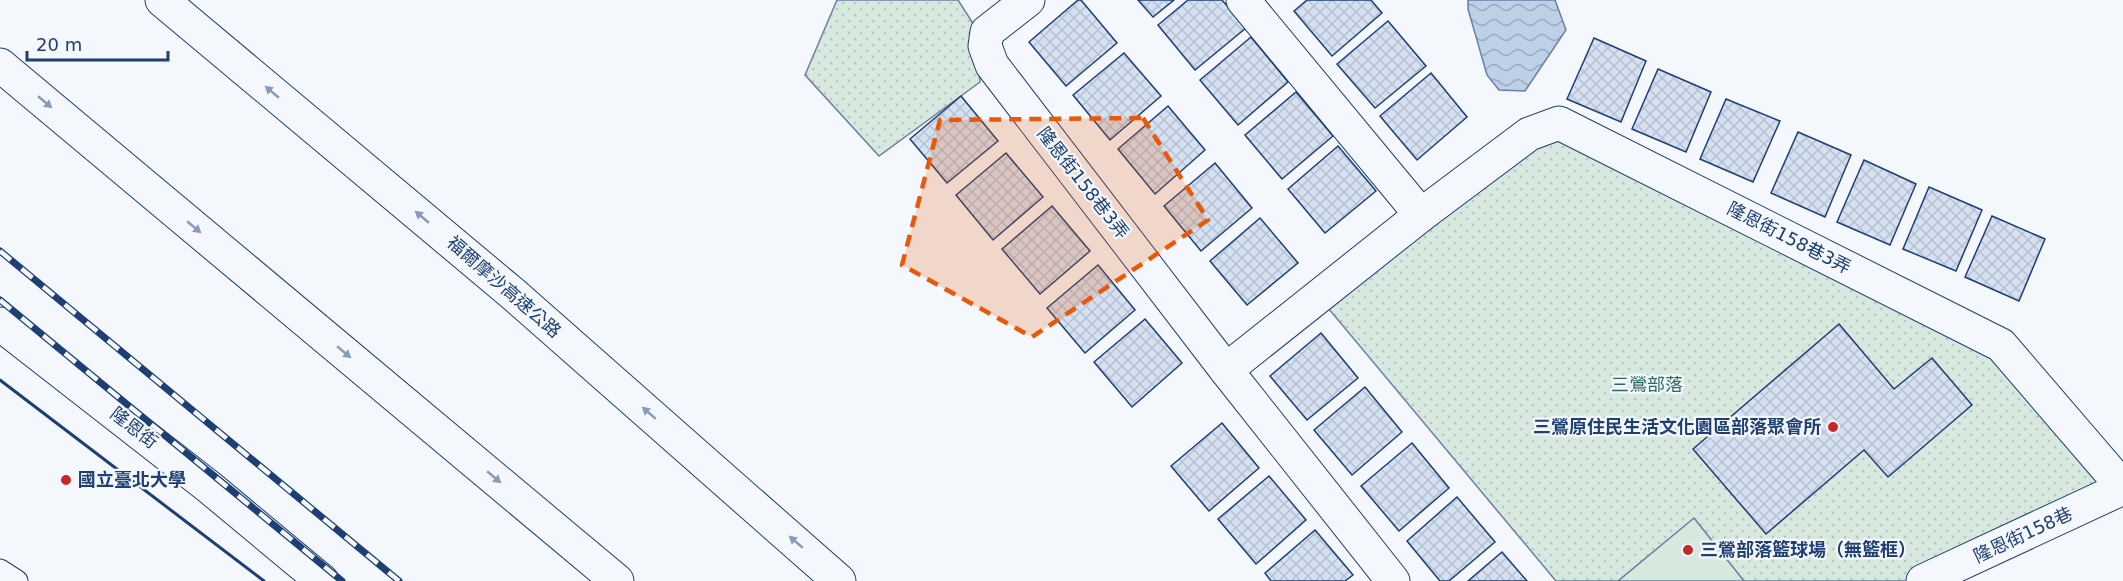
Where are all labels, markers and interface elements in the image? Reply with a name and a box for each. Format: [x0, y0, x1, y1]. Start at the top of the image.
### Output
scale bar [27, 24, 168, 62]
text: 20 m [36, 34, 82, 55]
one-way arrow [265, 87, 280, 99]
one-way arrow [37, 95, 52, 108]
street label: 隆恩街158巷3弄 [1033, 123, 1133, 243]
street label: 隆恩街158巷3弄 [1724, 197, 1854, 278]
one-way arrow [414, 211, 430, 224]
one-way arrow [186, 220, 201, 233]
street label: 福爾摩沙高速公路 [443, 231, 566, 342]
one-way arrow [336, 346, 352, 359]
park label: 三鶯部落 [1611, 374, 1683, 395]
street label: 隆恩街 [107, 403, 162, 453]
one-way arrow [642, 407, 657, 420]
place label: 三鶯原住民生活文化園區部落聚會所 [1533, 416, 1821, 437]
marker: 三鶯原住民生活文化園區部落聚會所 [1826, 420, 1840, 434]
place label: 國立臺北大學 [78, 469, 186, 490]
one-way arrow [486, 471, 501, 483]
marker: 國立臺北大學 [59, 473, 73, 487]
street label: 隆恩街158巷 [1970, 503, 2075, 567]
one-way arrow [788, 535, 803, 549]
place label: 三鶯部落籃球場（無籃框） [1700, 539, 1916, 560]
marker: 三鶯部落籃球場（無籃框） [1681, 543, 1695, 557]

